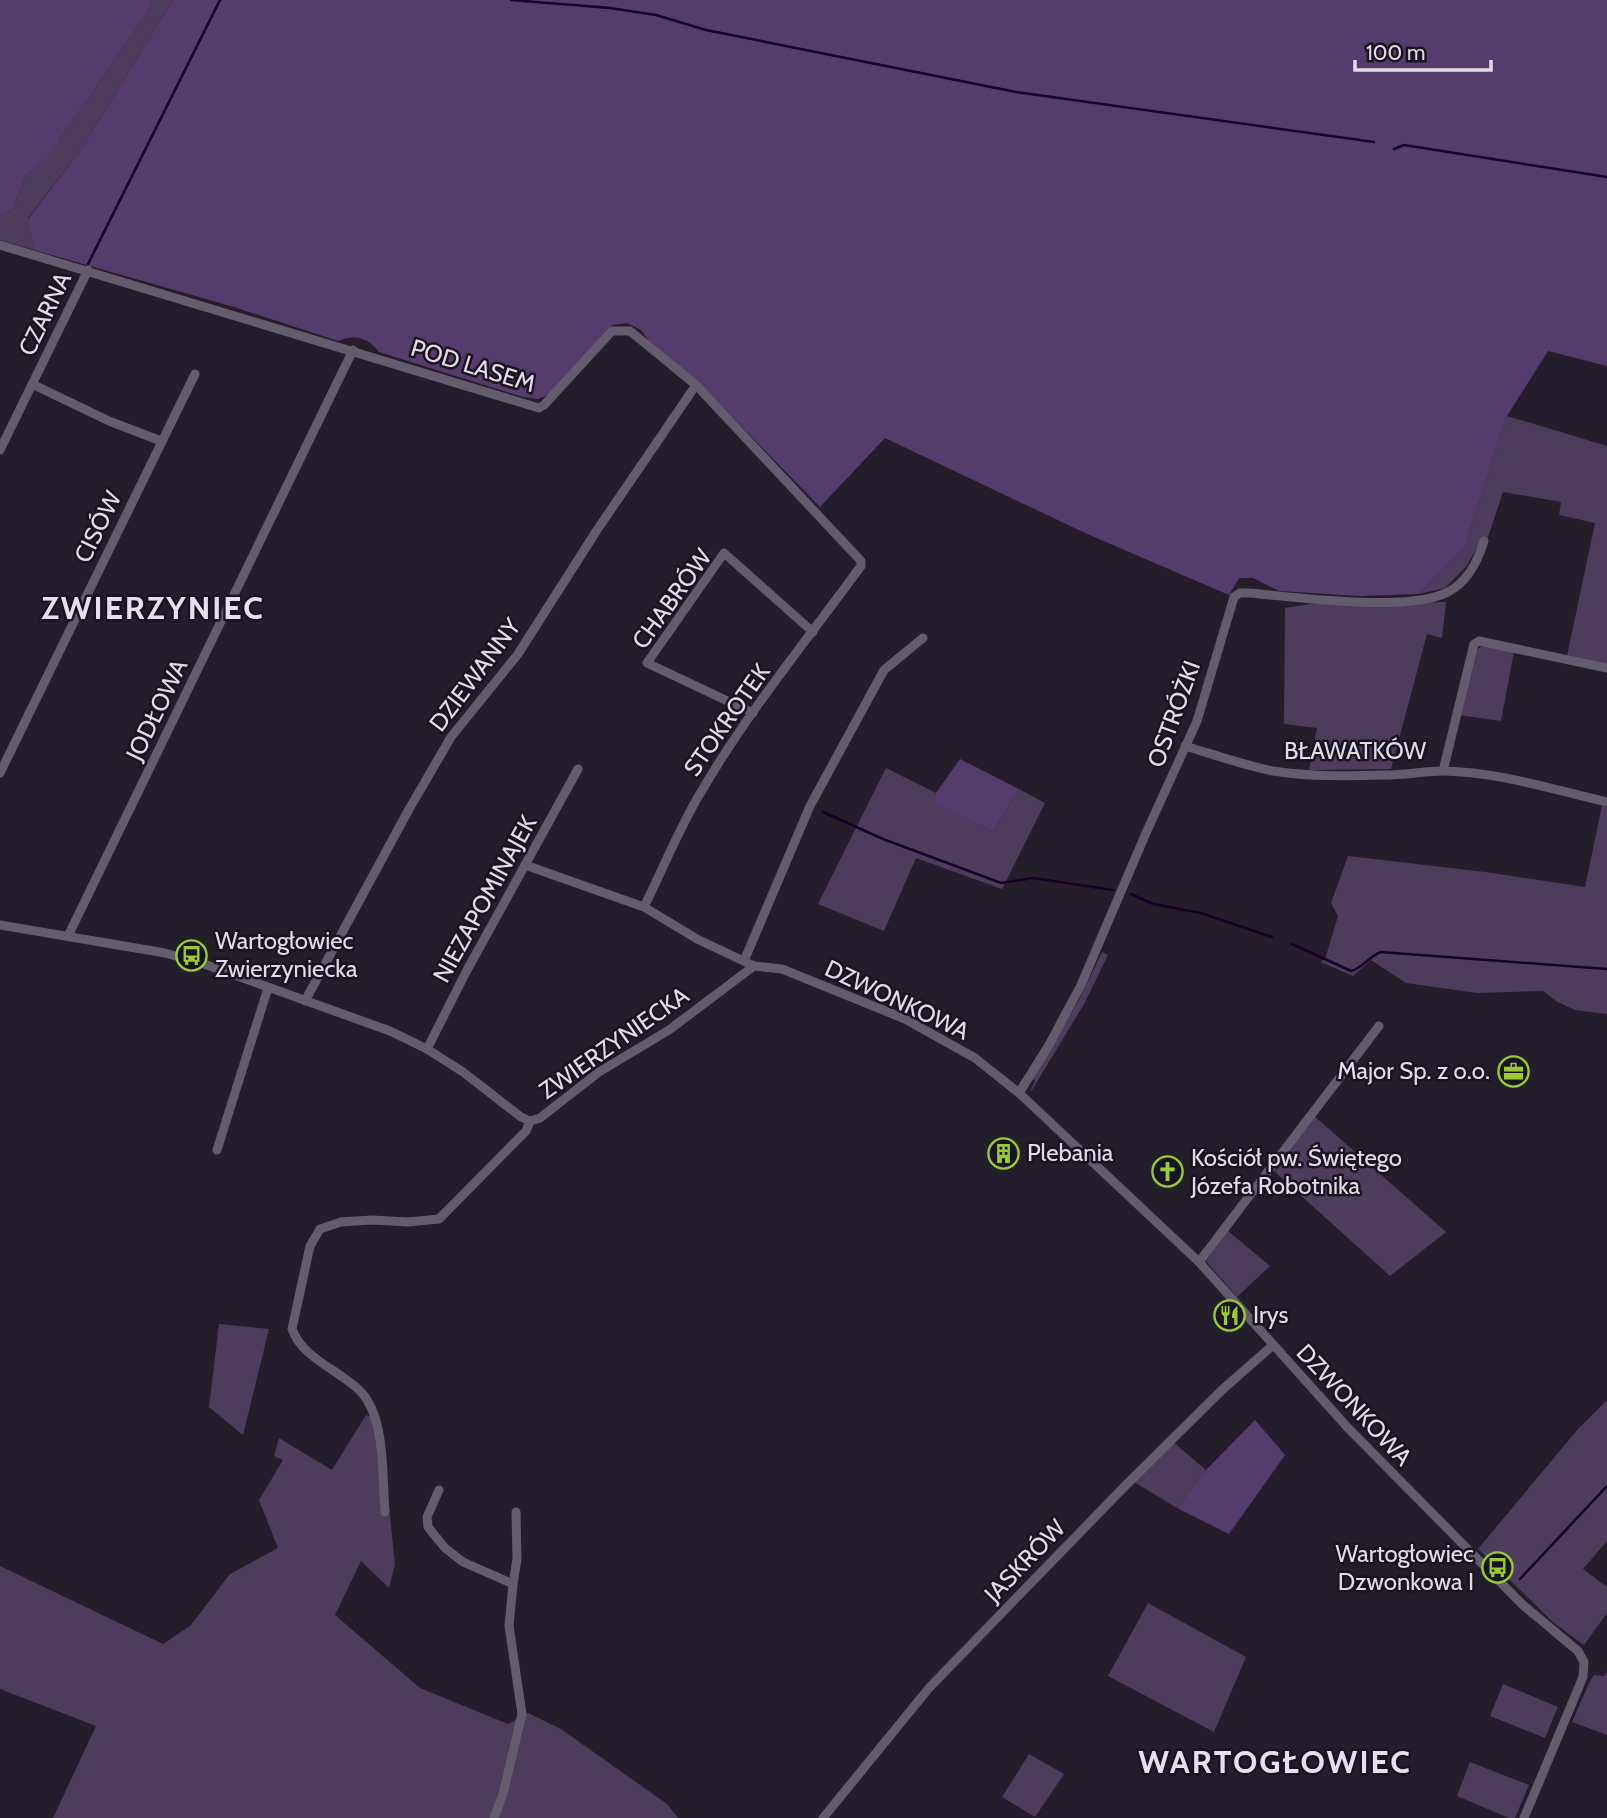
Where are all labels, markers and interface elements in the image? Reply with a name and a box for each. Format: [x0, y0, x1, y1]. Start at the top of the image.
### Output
scale bar [1355, 28, 1492, 72]
text: 100 m [1366, 40, 1425, 65]
street label: CZARNA [12, 267, 77, 360]
street label: POD LASEM [407, 333, 539, 398]
street label: CISÓW [68, 486, 127, 567]
street label: CHABRÓW [626, 543, 718, 654]
district label: ZWIERZYNIEC [41, 588, 265, 627]
street label: DZIEWANNY [423, 612, 527, 737]
street label: JODŁOWA [119, 654, 194, 766]
street label: OSTRÓŻKI [1141, 657, 1206, 771]
street label: STOKROTEK [677, 658, 776, 781]
street label: BŁAWATKÓW [1284, 736, 1426, 765]
street label: NIEZAPOMINAJEK [427, 810, 543, 987]
place label: Wartogłowiec Zwierzyniecka [215, 926, 358, 983]
bus stop icon: Wartogłowiec Zwierzyniecka [175, 938, 209, 972]
street label: DZWONKOWA [820, 953, 974, 1046]
street label: ZWIERZYNIECKA [533, 980, 694, 1105]
office icon: Major Sp. z o.o. [1496, 1054, 1530, 1088]
place label: Major Sp. z o.o. [1337, 1056, 1490, 1085]
building icon: Plebania [987, 1136, 1021, 1170]
place label: Plebania [1027, 1138, 1114, 1167]
place label: Kościół pw. Świętego Józefa Robotnika [1190, 1143, 1402, 1200]
church icon: Kościół pw. Świętego Józefa Robotnika [1151, 1155, 1185, 1189]
restaurant icon: Irys [1213, 1298, 1247, 1332]
place label: Irys [1253, 1300, 1289, 1329]
street label: DZWONKOWA [1291, 1338, 1418, 1472]
street label: JASKRÓW [977, 1513, 1071, 1609]
place label: Wartogłowiec Dzwonkowa I [1336, 1539, 1474, 1596]
bus stop icon: Wartogłowiec Dzwonkowa I [1480, 1551, 1514, 1585]
district label: WARTOGŁOWIEC [1138, 1742, 1412, 1781]

